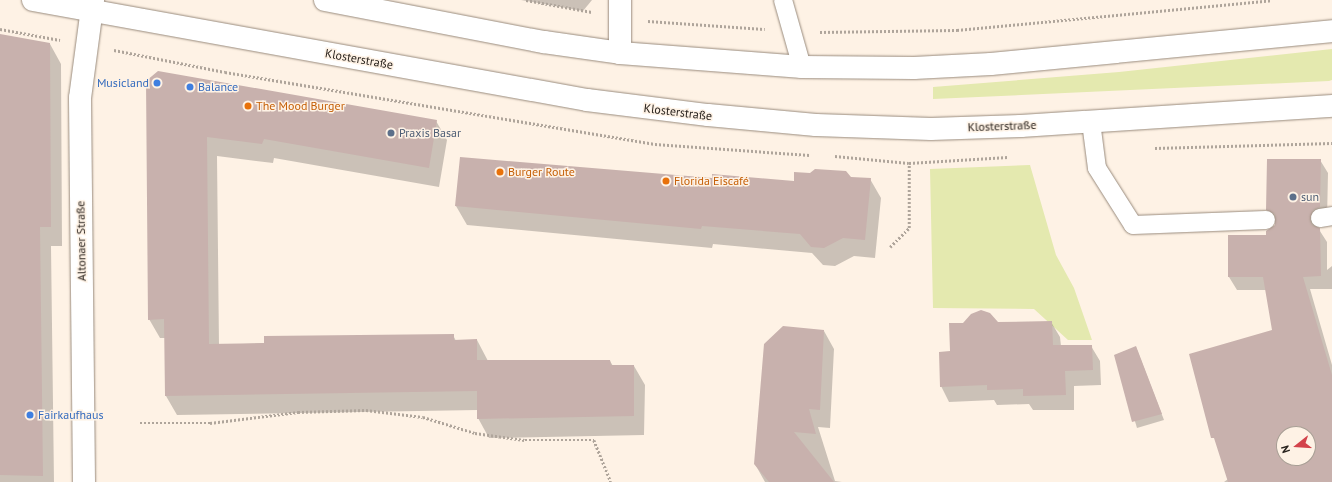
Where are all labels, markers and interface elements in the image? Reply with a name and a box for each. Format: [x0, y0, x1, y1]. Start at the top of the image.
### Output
street label: Klosterstraße [324, 46, 394, 72]
place label: Musicland [97, 76, 149, 90]
marker: Musicland [152, 78, 162, 88]
place label: Balance [198, 80, 238, 94]
marker: Balance [185, 82, 195, 92]
place label: The Mood Burger [256, 99, 345, 113]
marker: The Mood Burger [243, 101, 253, 111]
street label: Klosterstraße [643, 101, 713, 123]
street label: Klosterstraße [967, 118, 1037, 134]
place label: Praxis Basar [399, 126, 461, 140]
marker: Praxis Basar [386, 128, 396, 138]
place label: Burger Route [508, 165, 575, 179]
marker: Burger Route [495, 167, 505, 177]
place label: Florida Eiscafé [674, 174, 749, 188]
marker: Florida Eiscafé [661, 176, 671, 186]
place label: sun [1301, 190, 1319, 204]
marker: sun [1288, 192, 1298, 202]
street label: Altonaer Straße [73, 201, 89, 281]
place label: Fairkaufhaus [38, 408, 103, 422]
marker: Fairkaufhaus [25, 410, 35, 420]
north arrow [1276, 426, 1316, 466]
text: N [1278, 444, 1293, 455]

